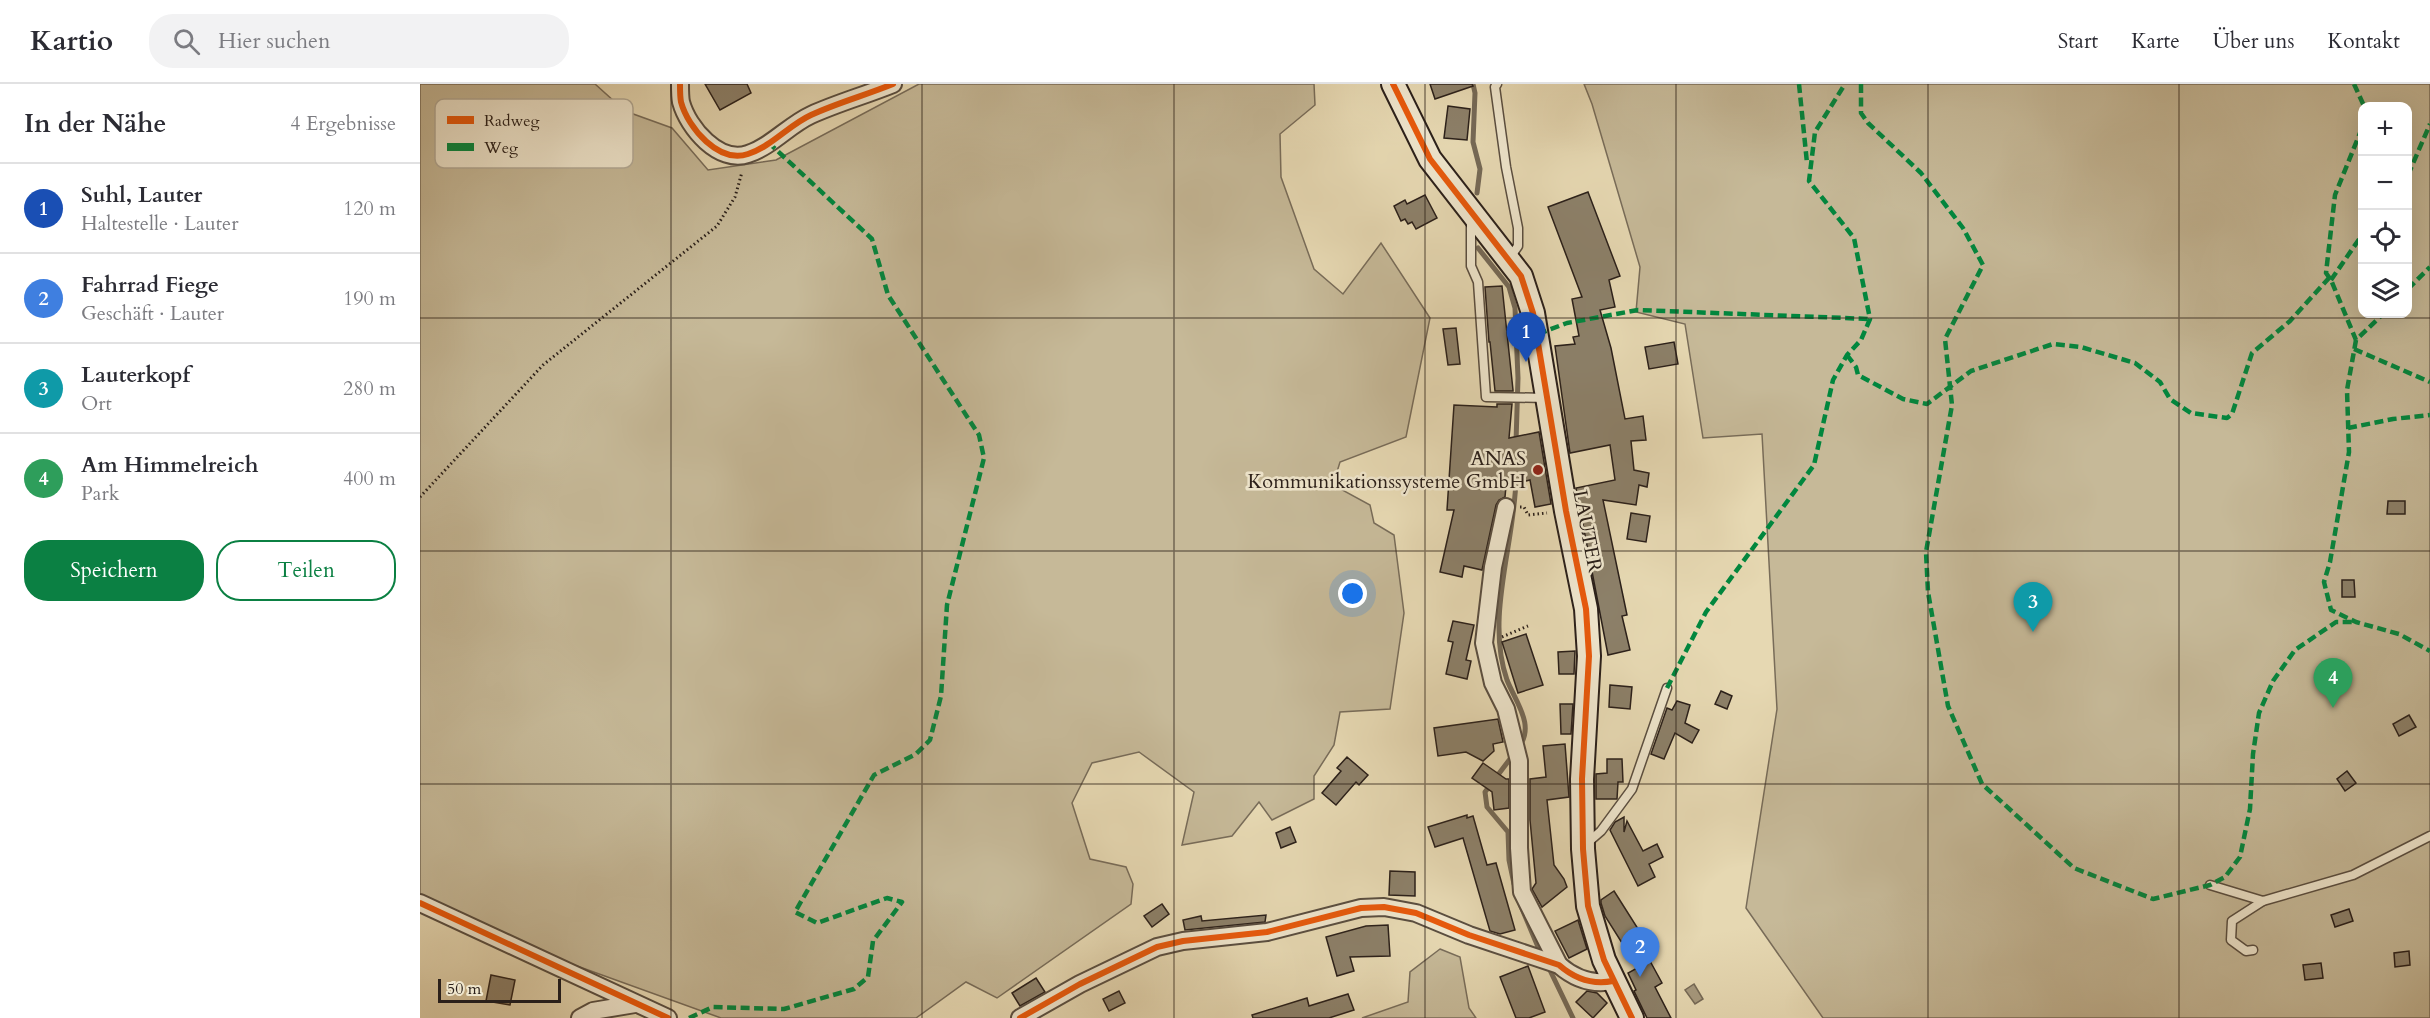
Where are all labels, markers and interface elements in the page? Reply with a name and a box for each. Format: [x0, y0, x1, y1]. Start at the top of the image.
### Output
search box [149, 14, 569, 68]
text: Kartio [30, 22, 113, 60]
icon: search [170, 25, 203, 58]
text: Hier suchen [218, 26, 331, 56]
text: Start [2058, 27, 2098, 56]
text: Karte [2131, 27, 2180, 56]
text: Über uns [2213, 27, 2295, 56]
text: Kontakt [2328, 27, 2400, 56]
legend [435, 99, 633, 168]
map controls [2358, 102, 2412, 318]
button: + [2358, 102, 2412, 156]
text: In der Nähe [24, 106, 166, 141]
text: 4 Ergebnisse [290, 110, 396, 137]
text: Radweg [484, 110, 540, 132]
text: Weg [483, 137, 518, 159]
button: − [2358, 156, 2412, 210]
text: Suhl, Lauter [81, 180, 202, 210]
text: 1 [38, 195, 49, 222]
text: 120 m [343, 195, 396, 222]
text: Haltestelle · Lauter [81, 210, 238, 237]
button: locate [2358, 210, 2412, 264]
button: layers [2358, 264, 2412, 318]
text: Fahrrad Fiege [81, 270, 219, 300]
text: 2 [38, 285, 49, 312]
text: 190 m [343, 285, 396, 312]
text: Geschäft · Lauter [81, 300, 224, 327]
pin: 1 [1506, 312, 1546, 362]
text: Lauterkopf [81, 360, 190, 390]
text: 3 [38, 375, 49, 402]
text: 280 m [343, 375, 396, 402]
text: Ort [81, 390, 112, 417]
place label: ANAS Kommunikationssysteme GmbH [1247, 445, 1526, 495]
text: Am Himmelreich [81, 450, 258, 480]
marker: ANAS Kommunikationssysteme GmbH [1531, 463, 1545, 477]
text: 4 [38, 465, 49, 492]
text: 400 m [343, 465, 396, 492]
text: Park [81, 480, 119, 507]
street label: LAUTER [1566, 488, 1609, 575]
button: Speichern [24, 540, 204, 601]
button: Teilen [216, 540, 396, 601]
your location [1338, 579, 1367, 608]
pin: 3 [2014, 582, 2052, 632]
pin: 4 [2314, 658, 2352, 708]
pin: 2 [1620, 928, 1660, 977]
scale bar [438, 976, 561, 1004]
text: 50 m [447, 978, 481, 1000]

